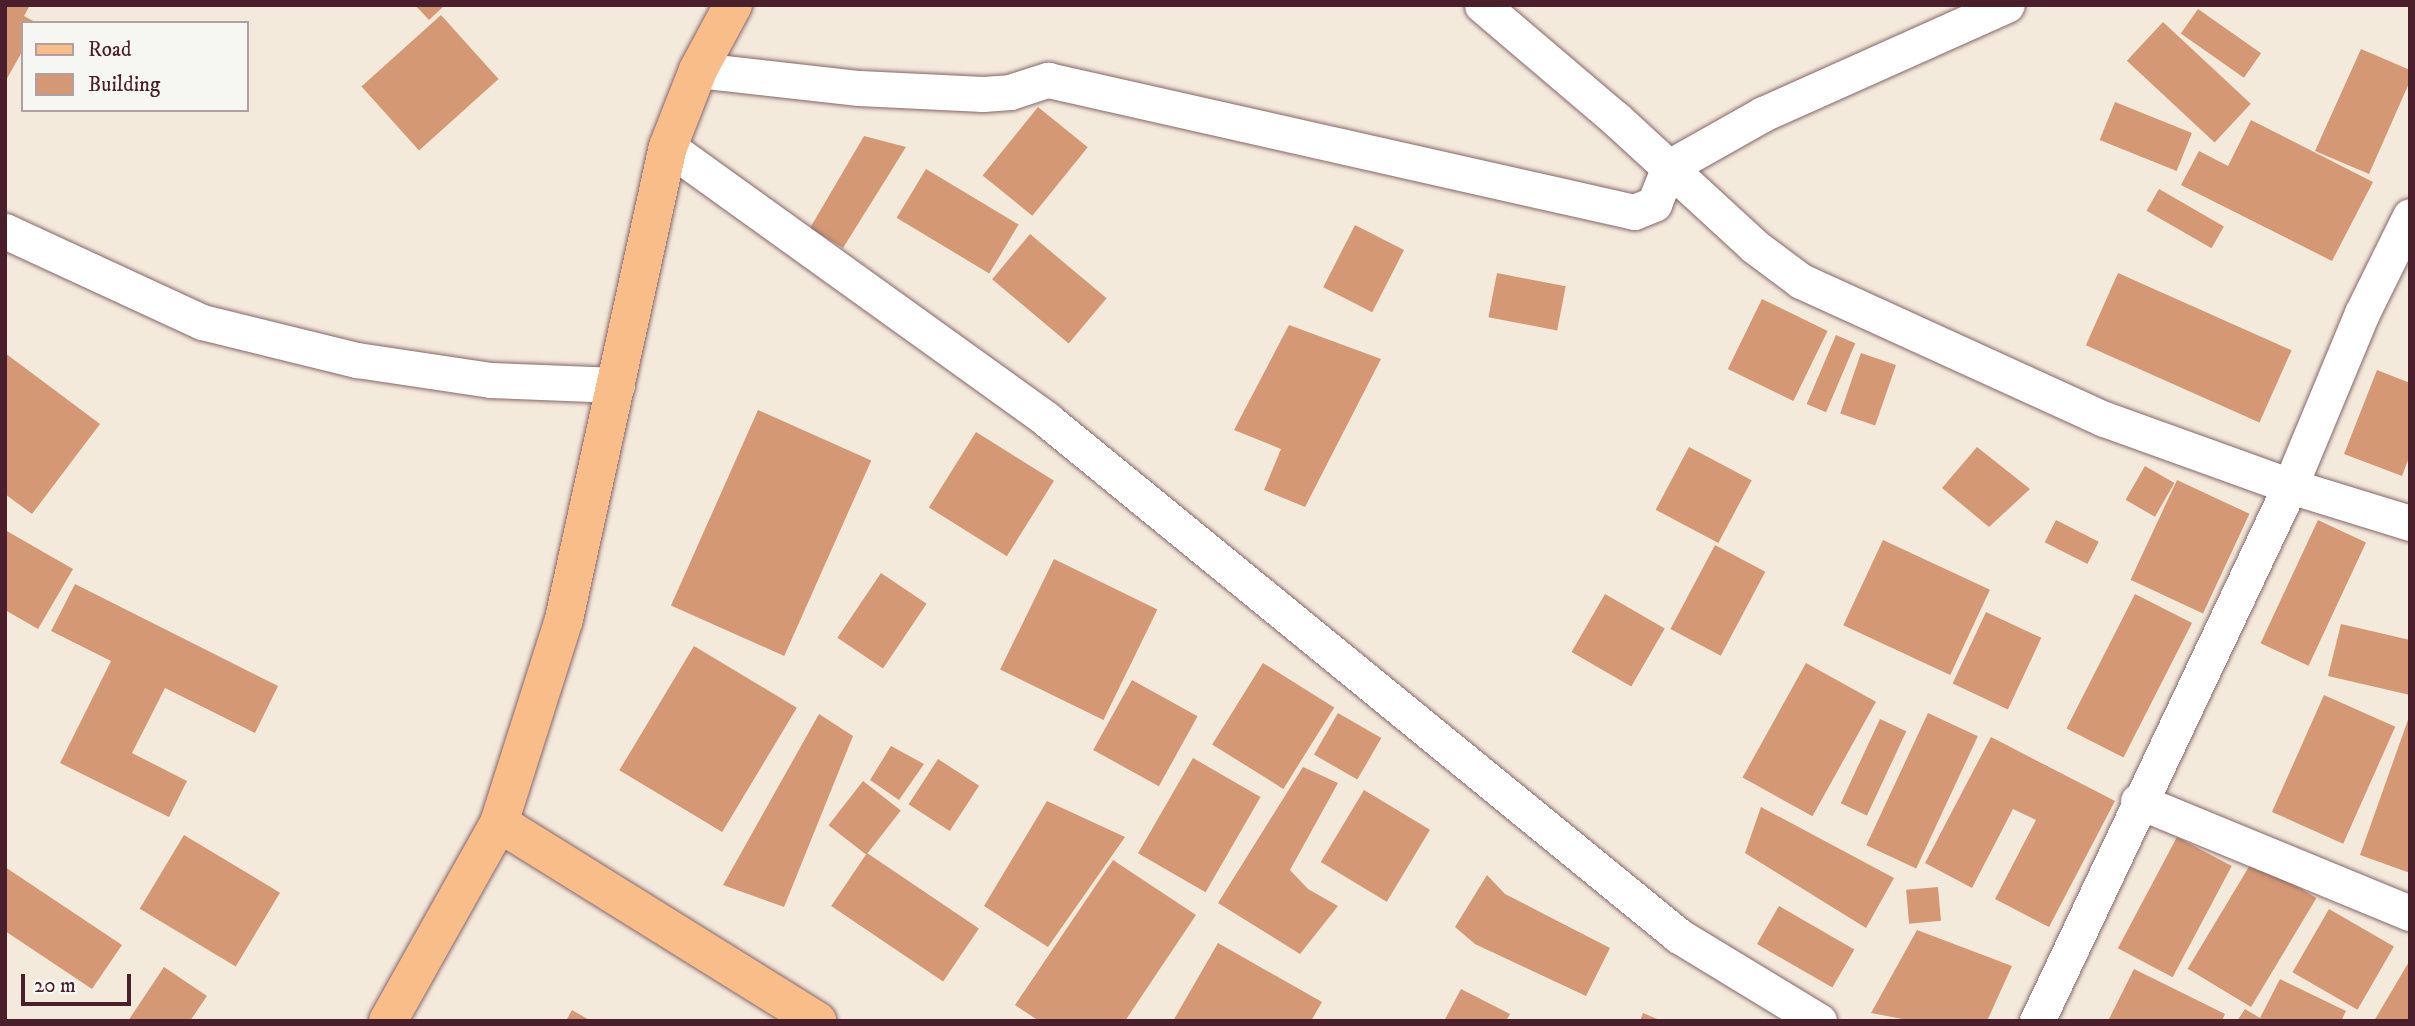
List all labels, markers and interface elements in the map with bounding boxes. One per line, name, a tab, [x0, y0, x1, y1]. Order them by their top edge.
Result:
legend	[21, 21, 248, 112]
text: Road	[88, 37, 132, 63]
text: Building	[88, 72, 160, 98]
scale bar	[24, 960, 135, 1004]
text: 20 m	[34, 973, 76, 999]

